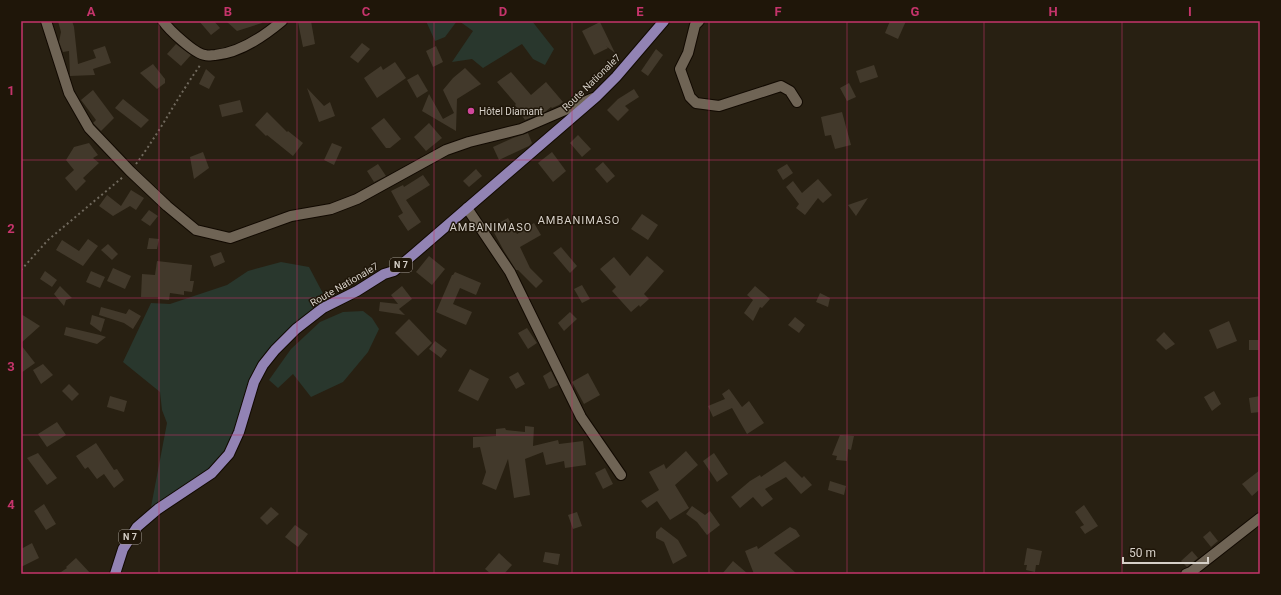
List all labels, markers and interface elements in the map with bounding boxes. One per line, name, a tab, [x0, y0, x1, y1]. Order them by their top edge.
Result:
text: A	[87, 4, 96, 19]
text: B	[224, 4, 232, 19]
text: C	[362, 4, 371, 19]
text: D	[499, 4, 507, 19]
text: E	[636, 4, 644, 19]
text: F	[774, 4, 782, 19]
text: G	[911, 4, 920, 19]
text: H	[1048, 4, 1058, 19]
text: I	[1188, 4, 1192, 19]
street label: Route Nationale7	[560, 51, 623, 113]
text: 1	[7, 83, 15, 98]
marker: Hôtel Diamant	[466, 106, 476, 116]
place label: Hôtel Diamant	[479, 106, 543, 117]
district label: AMBANIMASO	[538, 214, 620, 227]
text: 2	[7, 221, 15, 236]
district label: AMBANIMASO	[450, 221, 532, 234]
road number: N 7	[390, 258, 412, 272]
street label: Route Nationale7	[308, 260, 381, 308]
text: 3	[7, 359, 15, 374]
text: 4	[7, 497, 15, 512]
road number: N 7	[119, 530, 141, 544]
scale bar	[1123, 539, 1208, 565]
text: 50 m	[1129, 546, 1156, 560]

